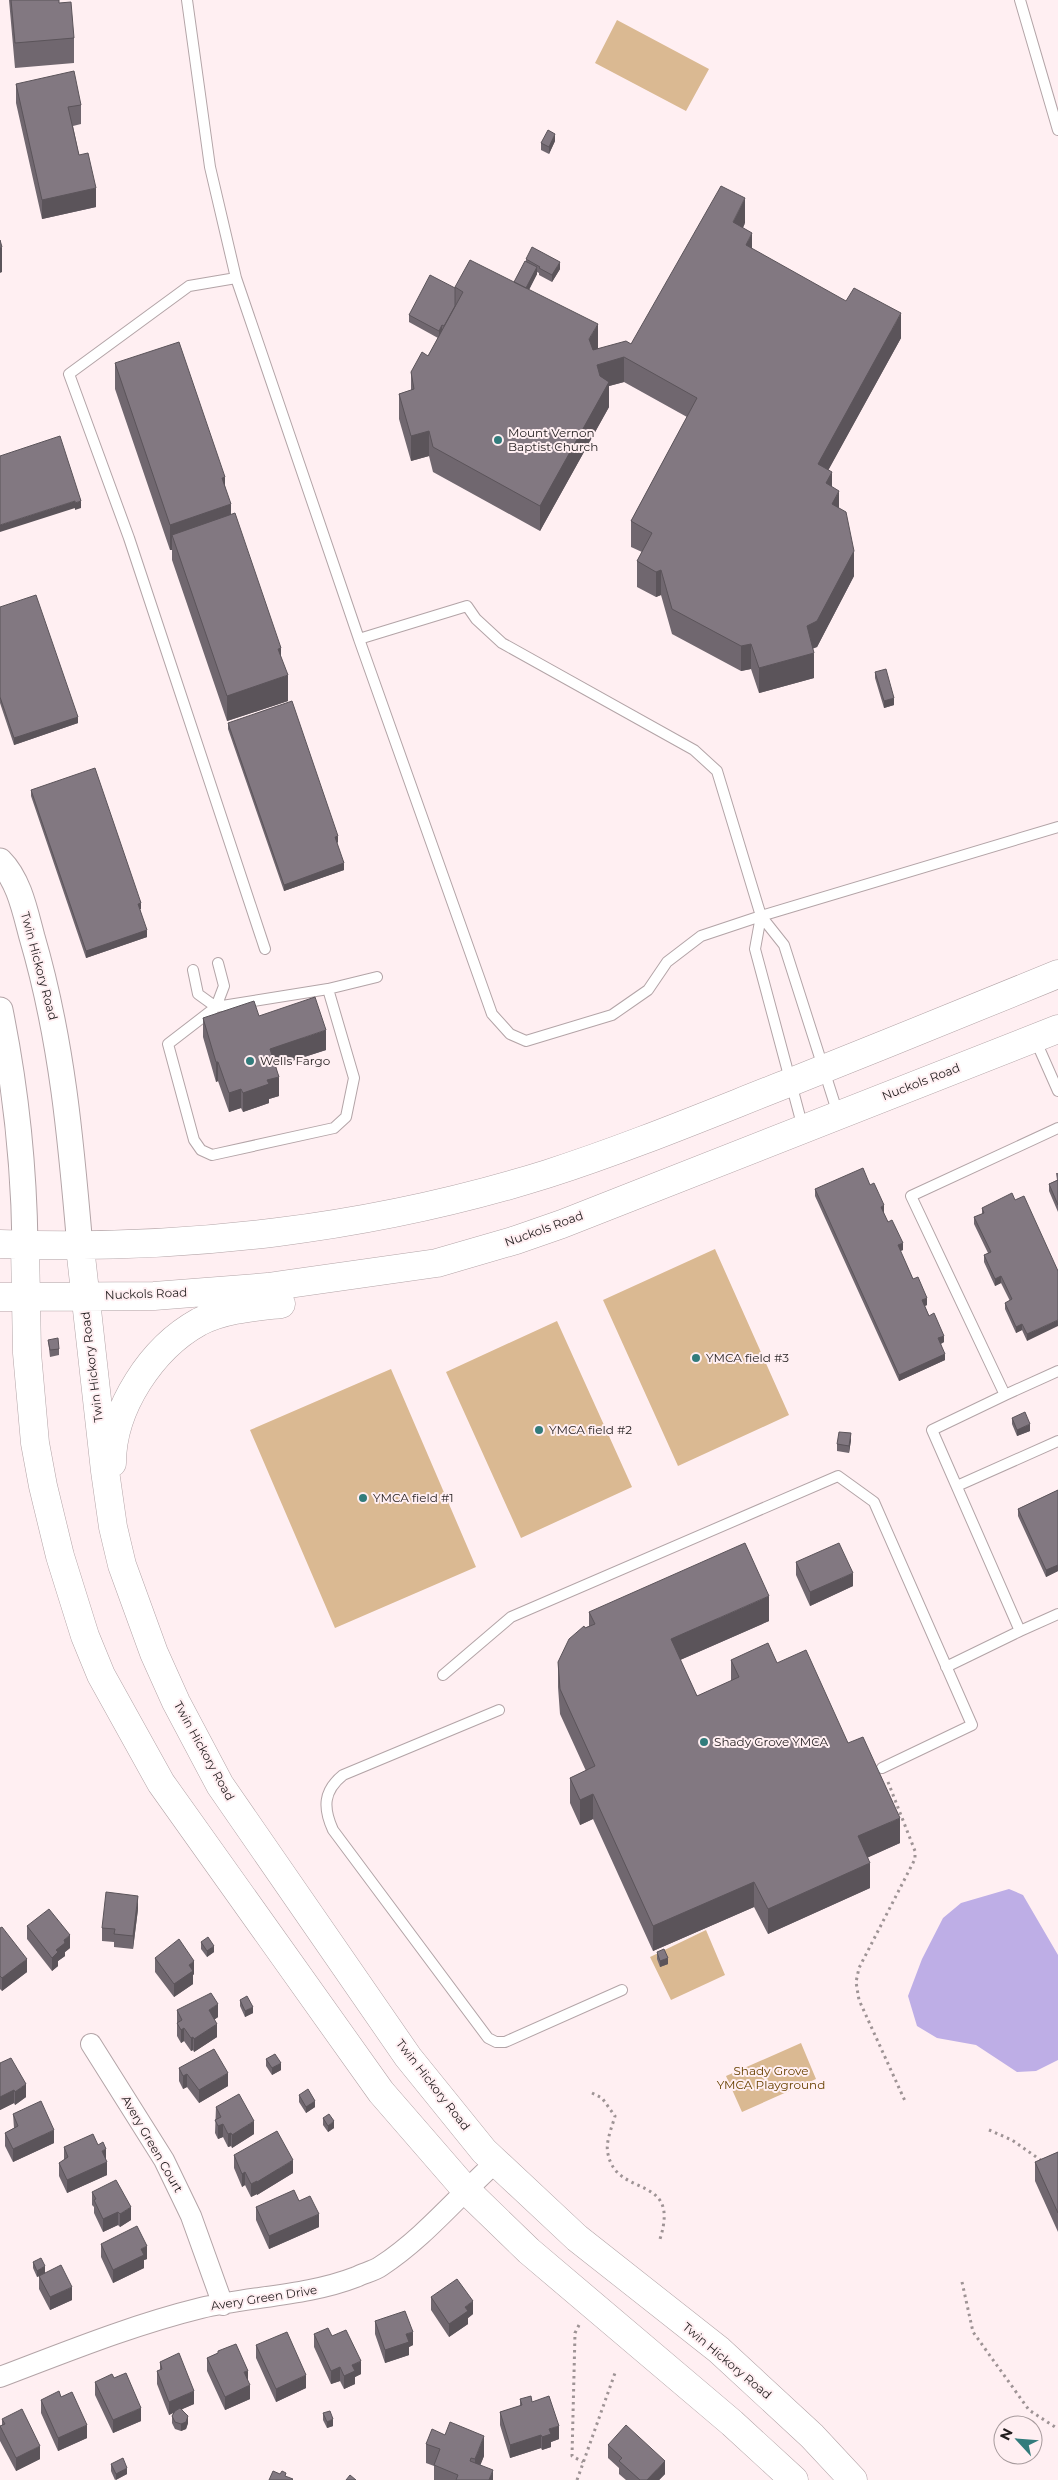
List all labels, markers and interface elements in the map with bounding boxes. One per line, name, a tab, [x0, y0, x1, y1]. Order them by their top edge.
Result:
place label: Mount Vernon Baptist Church	[508, 425, 598, 454]
marker: Mount Vernon Baptist Church	[492, 434, 504, 446]
street label: Twin Hickory Road	[18, 910, 61, 1022]
place label: Wells Fargo	[260, 1053, 330, 1068]
marker: Wells Fargo	[244, 1055, 256, 1067]
street label: Nuckols Road	[880, 1060, 962, 1103]
street label: Nuckols Road	[502, 1207, 585, 1250]
street label: Nuckols Road	[104, 1285, 187, 1302]
street label: Twin Hickory Road	[77, 1311, 106, 1423]
place label: YMCA field #3	[706, 1350, 789, 1365]
marker: YMCA field #3	[690, 1352, 702, 1364]
place label: YMCA field #2	[549, 1422, 632, 1437]
marker: YMCA field #2	[533, 1424, 545, 1436]
place label: YMCA field #1	[373, 1490, 454, 1505]
marker: YMCA field #1	[357, 1492, 369, 1504]
street label: Twin Hickory Road	[171, 1698, 238, 1803]
place label: Shady Grove YMCA	[714, 1734, 828, 1749]
marker: Shady Grove YMCA	[698, 1736, 710, 1748]
street label: Twin Hickory Road	[393, 2036, 474, 2133]
park label: Shady Grove YMCA Playground	[717, 2063, 825, 2092]
street label: Avery Green Court	[119, 2093, 186, 2195]
street label: Avery Green Drive	[210, 2282, 318, 2313]
street label: Twin Hickory Road	[680, 2319, 775, 2402]
north arrow	[993, 2415, 1043, 2465]
text: N	[996, 2425, 1017, 2443]

